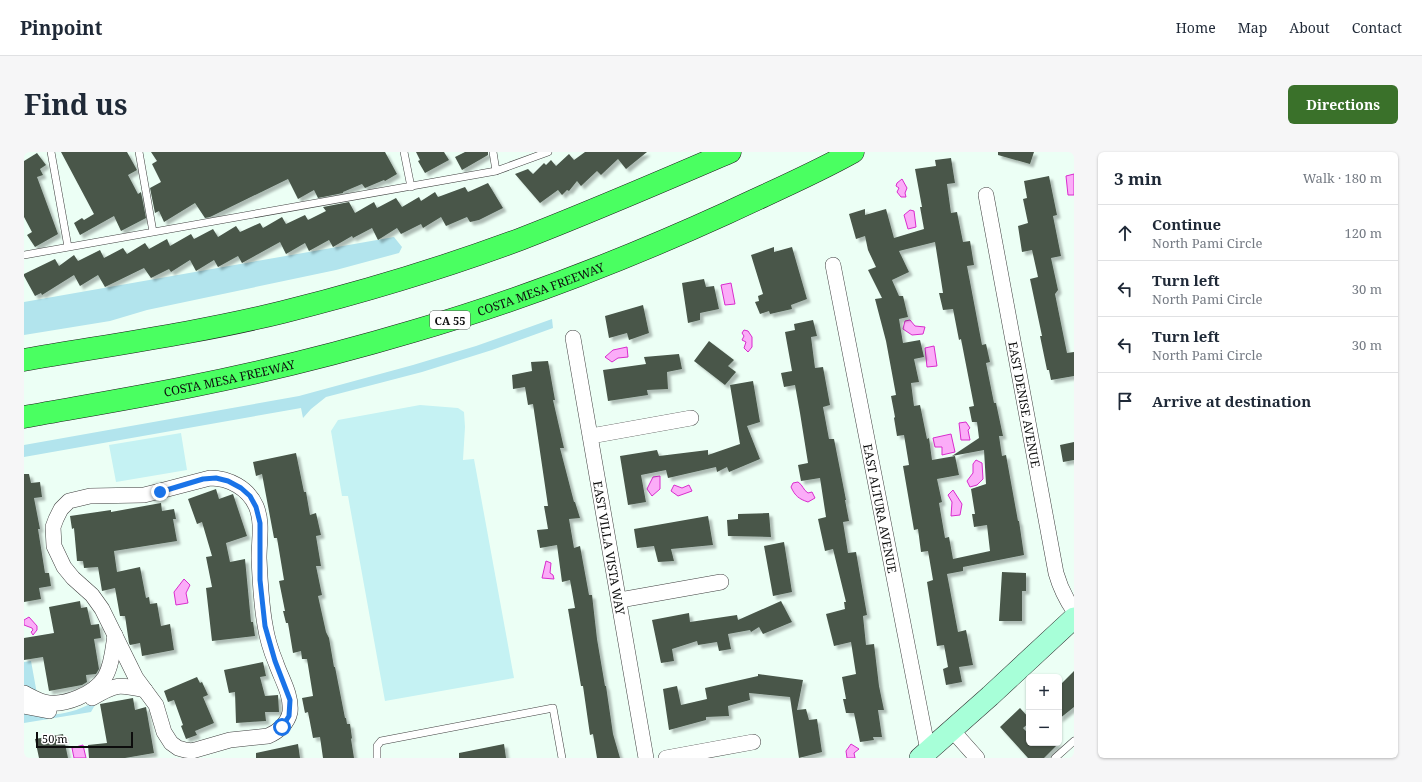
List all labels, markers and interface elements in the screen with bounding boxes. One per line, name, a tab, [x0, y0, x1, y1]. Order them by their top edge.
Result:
text: Pinpoint	[20, 15, 102, 41]
text: Home	[1176, 18, 1216, 37]
text: Map	[1238, 18, 1267, 37]
text: About	[1289, 18, 1330, 37]
text: Contact	[1352, 18, 1402, 37]
text: Find us	[24, 85, 128, 123]
button: Directions	[1288, 85, 1398, 124]
text: 3 min	[1114, 167, 1162, 190]
text: Walk · 180 m	[1303, 169, 1382, 187]
text: Continue	[1152, 214, 1221, 234]
icon: ahead	[1114, 222, 1136, 244]
text: 120 m	[1345, 224, 1382, 242]
text: North Pami Circle	[1152, 234, 1262, 252]
street label: COSTA MESA FREEWAY	[475, 258, 607, 319]
text: Turn left	[1152, 270, 1220, 290]
icon: left	[1114, 278, 1136, 300]
text: 30 m	[1352, 280, 1382, 298]
text: North Pami Circle	[1152, 290, 1262, 308]
road number: CA 55	[430, 311, 470, 329]
text: Turn left	[1152, 326, 1220, 346]
icon: left	[1114, 334, 1136, 356]
text: 30 m	[1352, 336, 1382, 354]
street label: EAST DENISE AVENUE	[1005, 340, 1045, 469]
text: North Pami Circle	[1152, 346, 1262, 364]
street label: COSTA MESA FREEWAY	[162, 355, 297, 400]
icon: arrive	[1114, 390, 1136, 412]
text: Arrive at destination	[1152, 391, 1311, 411]
street label: EAST ALTURA AVENUE	[860, 442, 902, 575]
street label: EAST VILLA VISTA WAY	[589, 480, 630, 617]
route end	[151, 483, 169, 501]
map controls	[1026, 674, 1062, 746]
button: +	[1026, 674, 1062, 710]
button: −	[1026, 710, 1062, 746]
route start	[273, 718, 291, 736]
scale bar	[36, 730, 133, 749]
text: 50 m	[42, 731, 68, 746]

